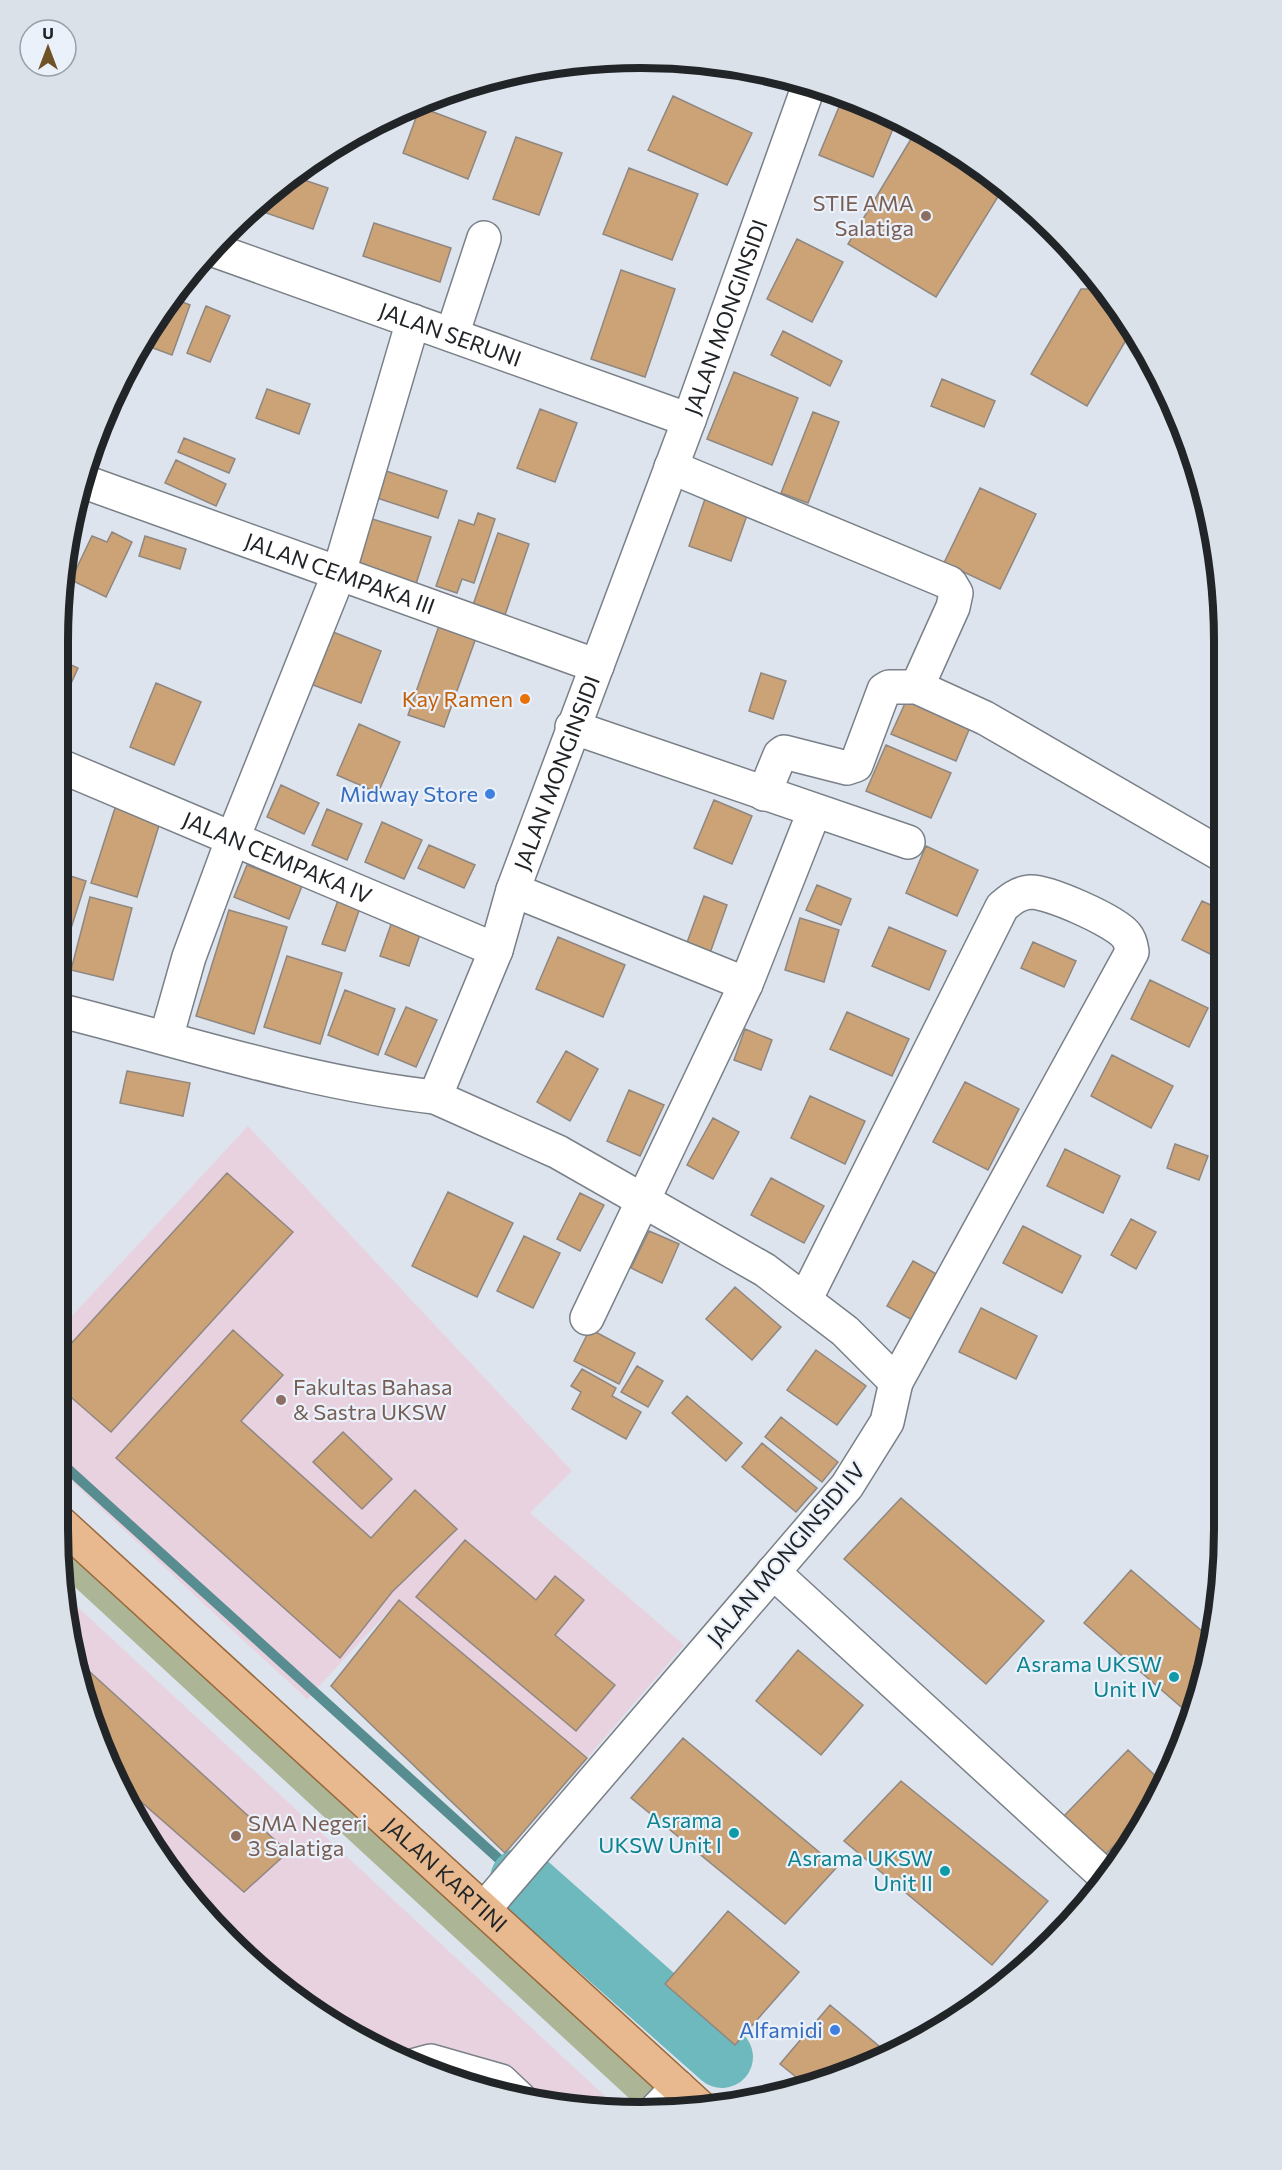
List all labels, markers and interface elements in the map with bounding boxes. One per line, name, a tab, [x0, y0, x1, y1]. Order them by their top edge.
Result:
north arrow	[18, 18, 78, 78]
text: U	[42, 23, 54, 42]
place label: STIE AMA Salatiga	[812, 189, 914, 241]
marker: STIE AMA Salatiga	[919, 209, 933, 223]
street label: JALAN MONGINSIDI	[678, 216, 773, 418]
street label: JALAN SERUNI	[375, 296, 525, 372]
street label: JALAN CEMPAKA III	[241, 527, 439, 620]
street label: JALAN MONGINSIDI	[508, 672, 605, 874]
place label: Kay Ramen	[402, 685, 513, 712]
marker: Kay Ramen	[518, 692, 532, 706]
place label: Midway Store	[340, 780, 478, 807]
marker: Midway Store	[483, 787, 497, 801]
street label: JALAN CEMPAKA IV	[179, 805, 376, 909]
place label: Fakultas Bahasa & Sastra UKSW	[293, 1373, 453, 1425]
marker: Fakultas Bahasa & Sastra UKSW	[274, 1393, 288, 1407]
street label: JALAN MONGINSIDI IV	[701, 1456, 870, 1651]
place label: Asrama UKSW Unit IV	[1016, 1650, 1162, 1702]
marker: Asrama UKSW Unit IV	[1167, 1670, 1181, 1684]
place label: Asrama UKSW Unit I	[598, 1806, 722, 1858]
place label: SMA Negeri 3 Salatiga	[248, 1809, 367, 1861]
street label: JALAN KARTINI	[379, 1811, 513, 1937]
marker: Asrama UKSW Unit I	[727, 1826, 741, 1840]
marker: SMA Negeri 3 Salatiga	[229, 1829, 243, 1843]
place label: Asrama UKSW Unit II	[787, 1844, 933, 1896]
marker: Asrama UKSW Unit II	[938, 1864, 952, 1878]
place label: Alfamidi	[739, 2016, 823, 2043]
marker: Alfamidi	[828, 2023, 842, 2037]

